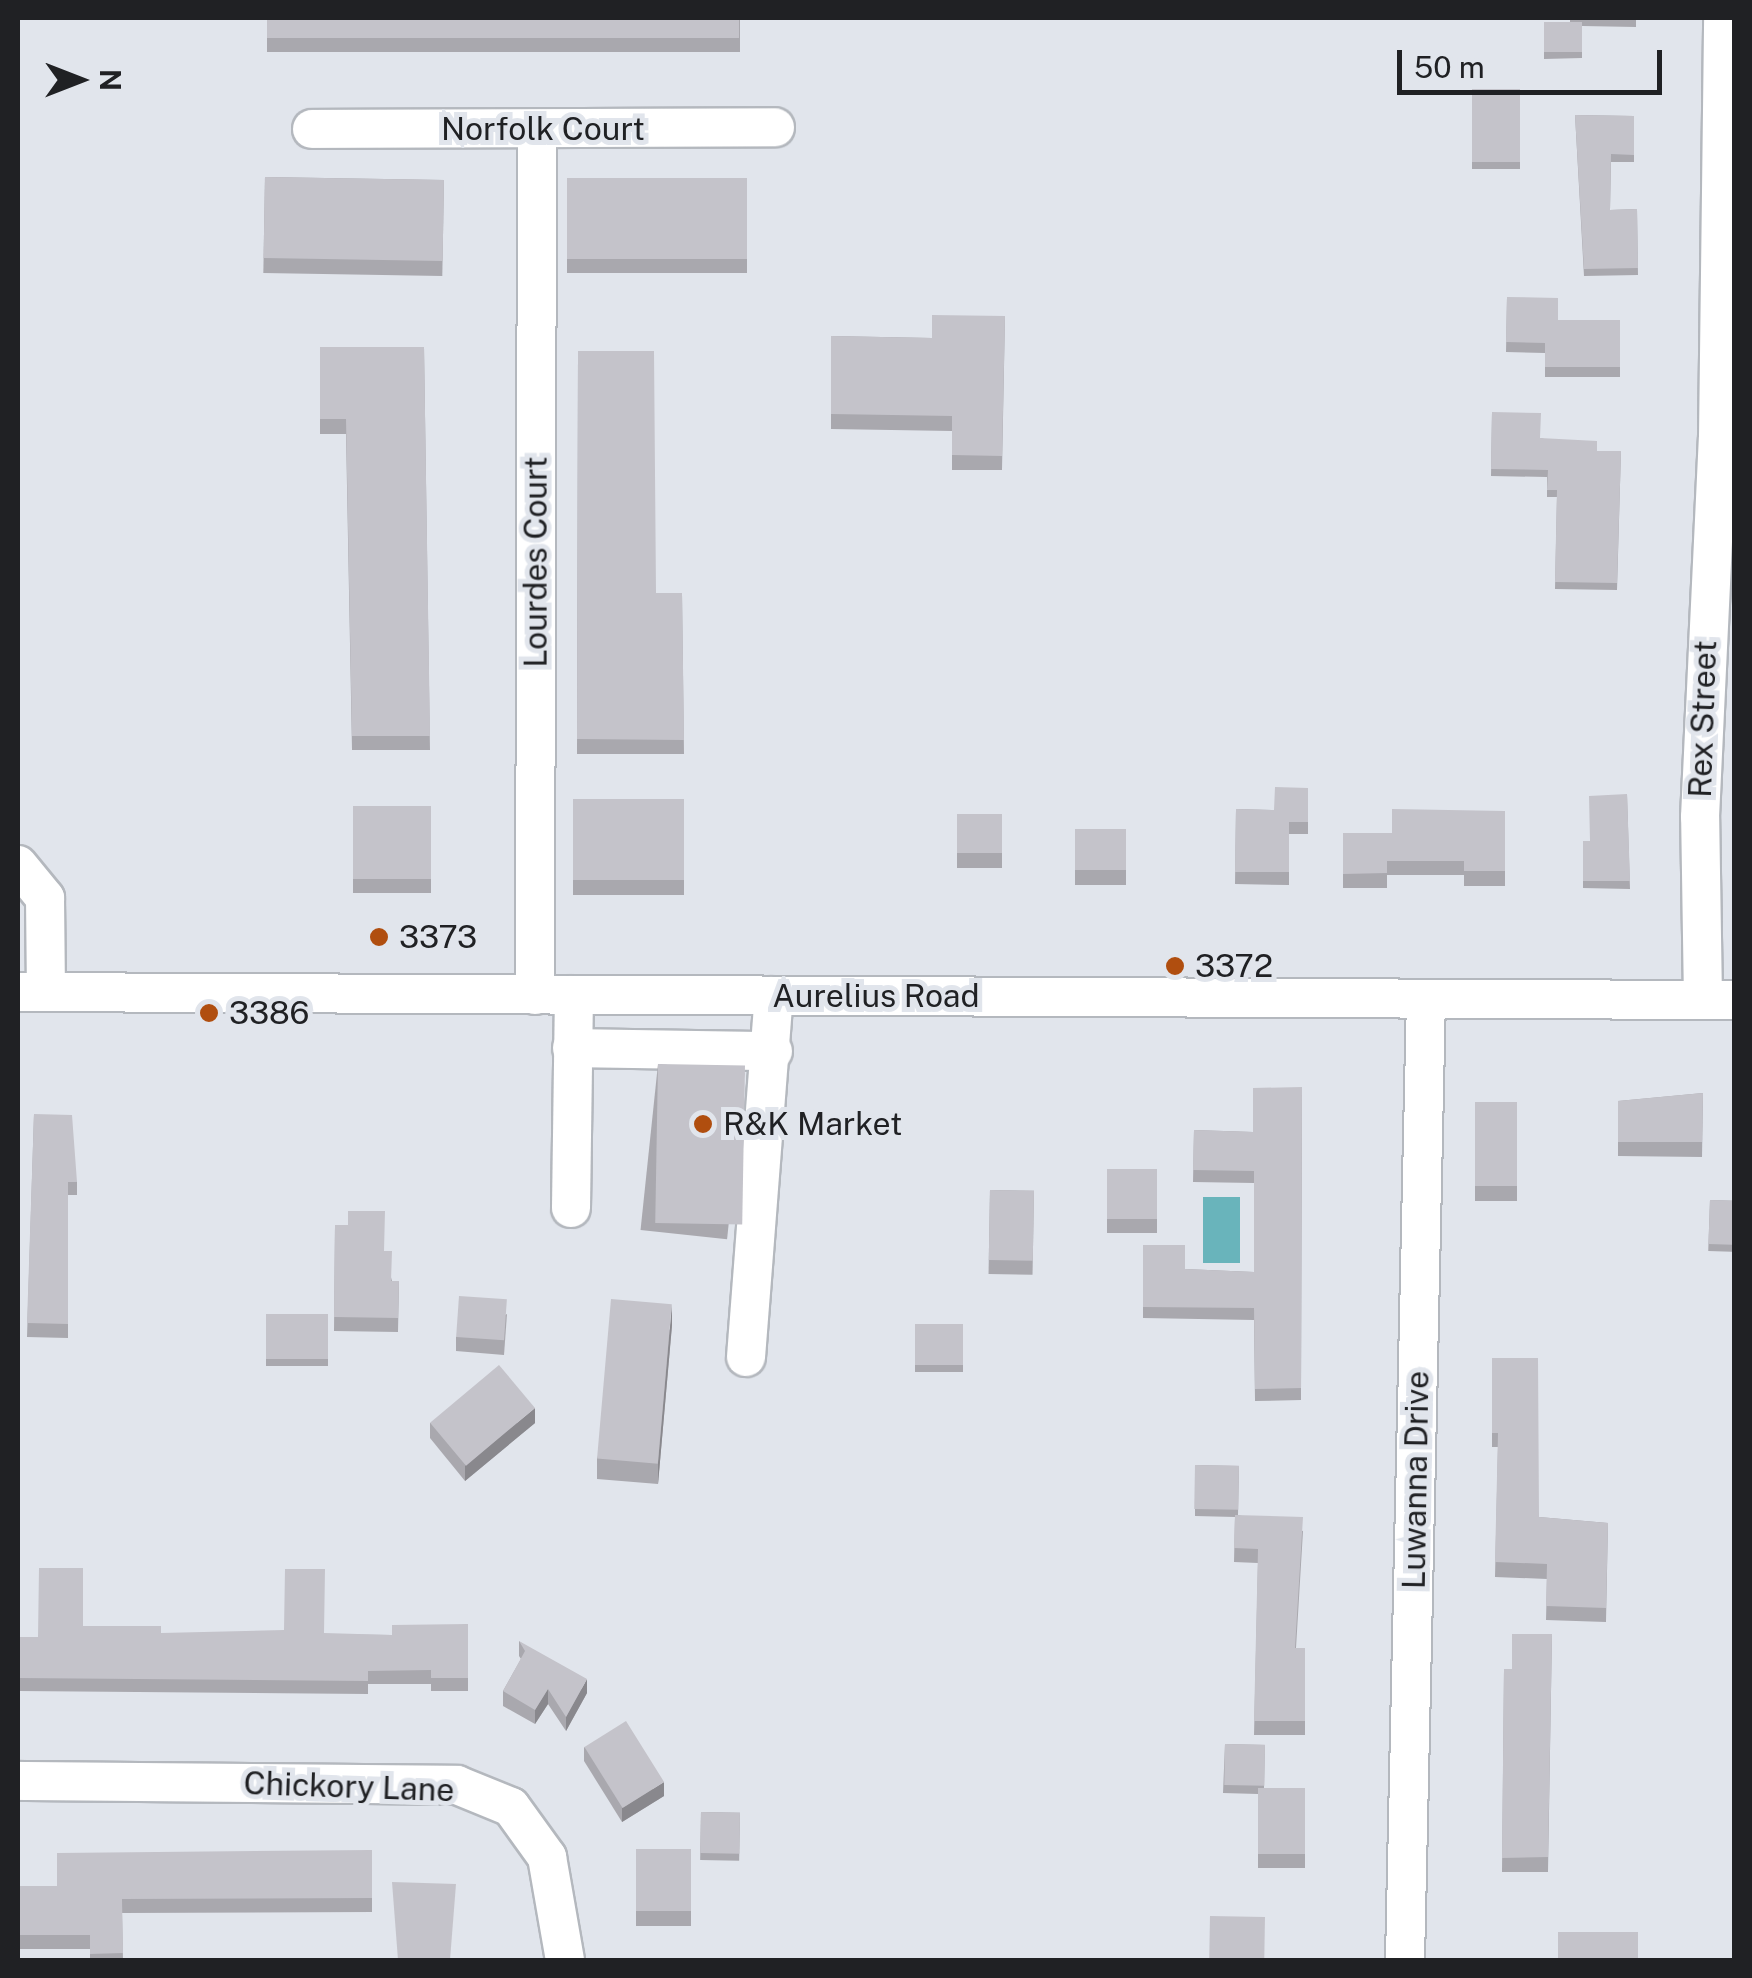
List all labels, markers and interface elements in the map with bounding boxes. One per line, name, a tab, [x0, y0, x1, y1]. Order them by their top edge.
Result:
north arrow	[30, 30, 130, 130]
scale bar	[1402, 30, 1667, 92]
text: 50 m	[1414, 49, 1485, 85]
text: N	[94, 69, 127, 91]
street label: Norfolk Court	[441, 110, 645, 148]
street label: Lourdes Court	[517, 456, 555, 668]
street label: Rex Street	[1681, 640, 1725, 798]
place label: 3373	[399, 918, 477, 956]
marker: 3373	[368, 926, 390, 948]
place label: 3372	[1195, 947, 1273, 985]
marker: 3372	[1164, 955, 1186, 977]
street label: Aurelius Road	[772, 977, 980, 1015]
place label: 3386	[229, 994, 309, 1032]
marker: 3386	[198, 1002, 220, 1024]
place label: R&K Market	[723, 1105, 902, 1143]
marker: R&K Market	[692, 1113, 714, 1135]
street label: Luwanna Drive	[1395, 1371, 1437, 1589]
street label: Chickory Lane	[243, 1764, 455, 1810]

